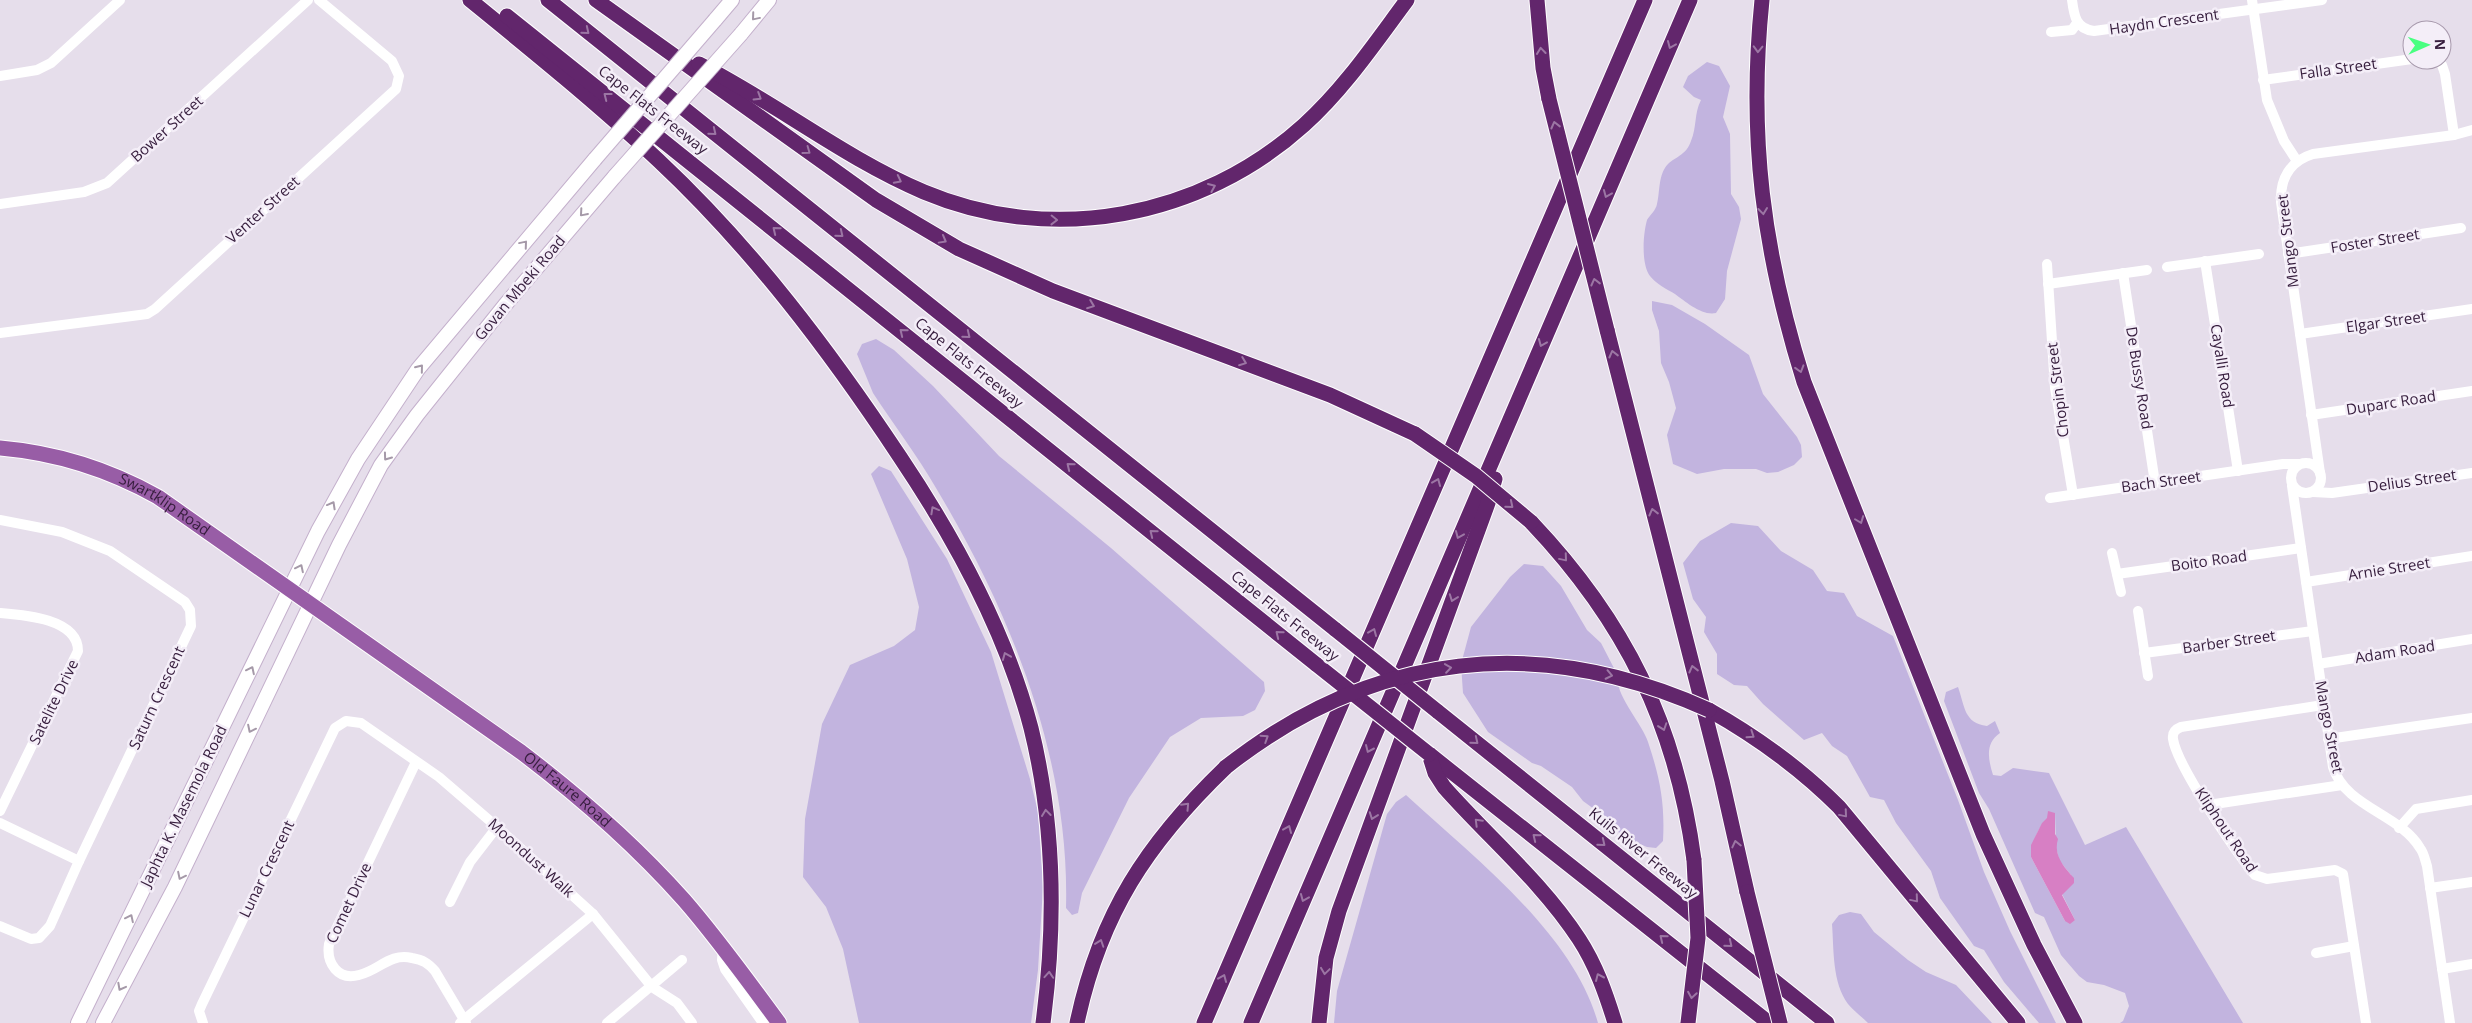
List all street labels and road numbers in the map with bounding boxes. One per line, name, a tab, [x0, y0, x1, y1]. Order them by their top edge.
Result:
street label: Haydn Crescent	[2108, 3, 2220, 39]
street label: Falla Street	[2298, 53, 2378, 83]
street label: Cape Flats Freeway	[595, 60, 713, 159]
street label: Bower Street	[126, 90, 207, 166]
street label: Venter Street	[221, 171, 303, 248]
street label: Mango Street	[2271, 193, 2303, 289]
street label: Foster Street	[2329, 223, 2421, 257]
street label: Govan Mbeki Road	[469, 231, 569, 344]
street label: Elgar Street	[2345, 306, 2427, 337]
street label: Cape Flats Freeway	[911, 312, 1028, 412]
street label: Cayalli Road	[2206, 322, 2239, 409]
street label: De Bussy Road	[2122, 325, 2158, 431]
street label: Chopin Street	[2041, 341, 2073, 439]
street label: Duparc Road	[2345, 385, 2437, 419]
street label: Delius Street	[2366, 464, 2457, 496]
street label: Bach Street	[2120, 466, 2202, 496]
street label: Swartklip Road	[116, 468, 215, 540]
street label: Boito Road	[2170, 545, 2248, 575]
street label: Arnie Street	[2346, 552, 2431, 584]
street label: Cape Flats Freeway	[1227, 565, 1344, 665]
street label: Barber Street	[2181, 625, 2277, 657]
street label: Adam Road	[2353, 635, 2436, 667]
street label: Saturn Crescent	[123, 643, 189, 752]
street label: Satelite Drive	[24, 656, 82, 747]
street label: Mango Street	[2311, 679, 2349, 775]
street label: Japhta K. Masemola Road	[134, 721, 231, 891]
street label: Old Faure Road	[520, 747, 616, 831]
street label: Kliphout Road	[2191, 783, 2263, 876]
street label: Kuils River Freeway	[1585, 802, 1702, 903]
street label: Moondust Walk	[484, 813, 579, 901]
street label: Lunar Crescent	[234, 817, 298, 921]
street label: Comet Drive	[321, 859, 375, 946]

